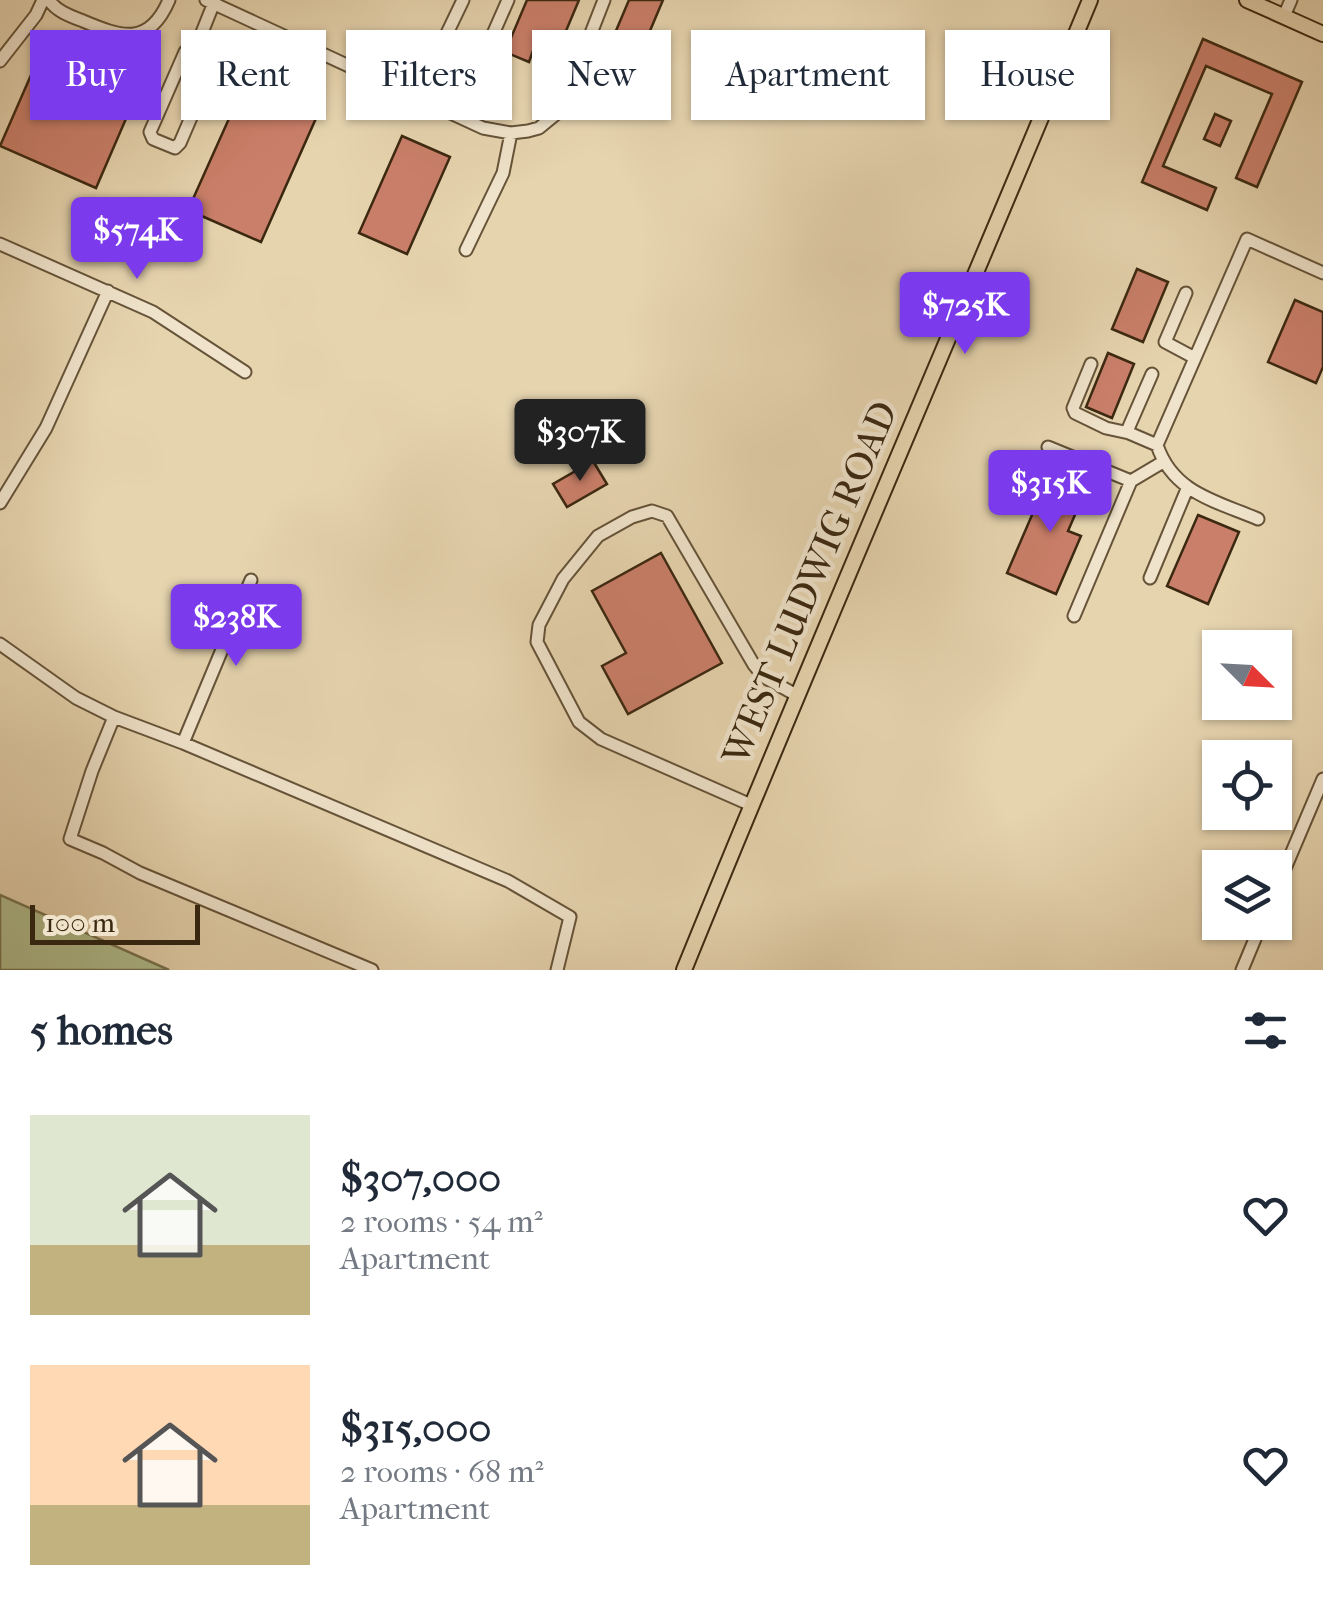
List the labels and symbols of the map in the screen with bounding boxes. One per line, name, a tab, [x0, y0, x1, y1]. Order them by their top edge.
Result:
pin: $574K	[67, 197, 207, 282]
pin: $725K	[895, 272, 1035, 357]
street label: WEST LUDWIG ROAD	[713, 395, 907, 772]
pin: $307K	[510, 399, 650, 484]
pin: $315K	[980, 450, 1120, 535]
pin: $238K	[166, 584, 306, 669]
north arrow	[1202, 630, 1292, 720]
scale bar	[30, 900, 200, 944]

